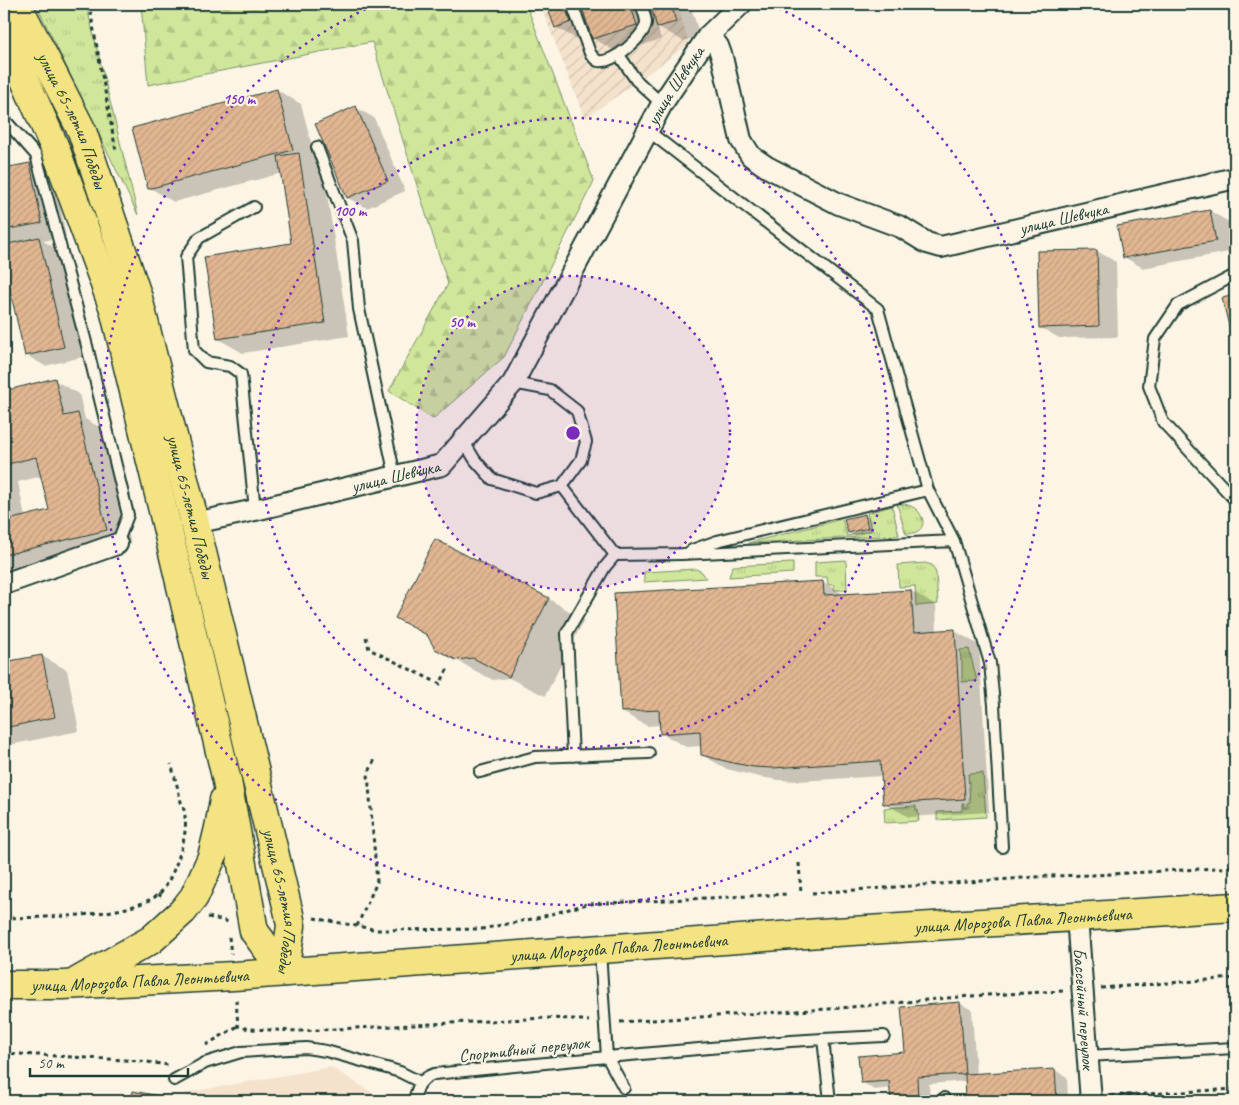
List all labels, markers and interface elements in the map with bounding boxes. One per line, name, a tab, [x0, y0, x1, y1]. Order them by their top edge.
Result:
street label: улица Шевчука	[641, 40, 710, 130]
street label: улица 65-летия Победы	[32, 47, 112, 193]
text: 150 m	[223, 90, 257, 109]
street label: улица Шевчука	[1016, 197, 1112, 239]
text: 100 m	[334, 202, 368, 221]
text: 50 m	[449, 313, 476, 332]
centre of rings	[564, 424, 582, 442]
street label: улица 65-летия Победы	[162, 432, 219, 582]
street label: улица Шевчука	[348, 455, 444, 498]
street label: улица 65-летия Победы	[258, 825, 302, 976]
street label: улица Морозова Павла Леонтьевича	[912, 902, 1134, 938]
street label: улица Морозова Павла Леонтьевича	[508, 929, 730, 967]
street label: Бассейный переулок	[1068, 947, 1100, 1073]
street label: улица Морозова Павла Леонтьевича	[30, 964, 251, 996]
street label: Спортивный переулок	[458, 1031, 593, 1067]
scale bar	[30, 1045, 188, 1077]
text: 50 m	[38, 1054, 65, 1073]

